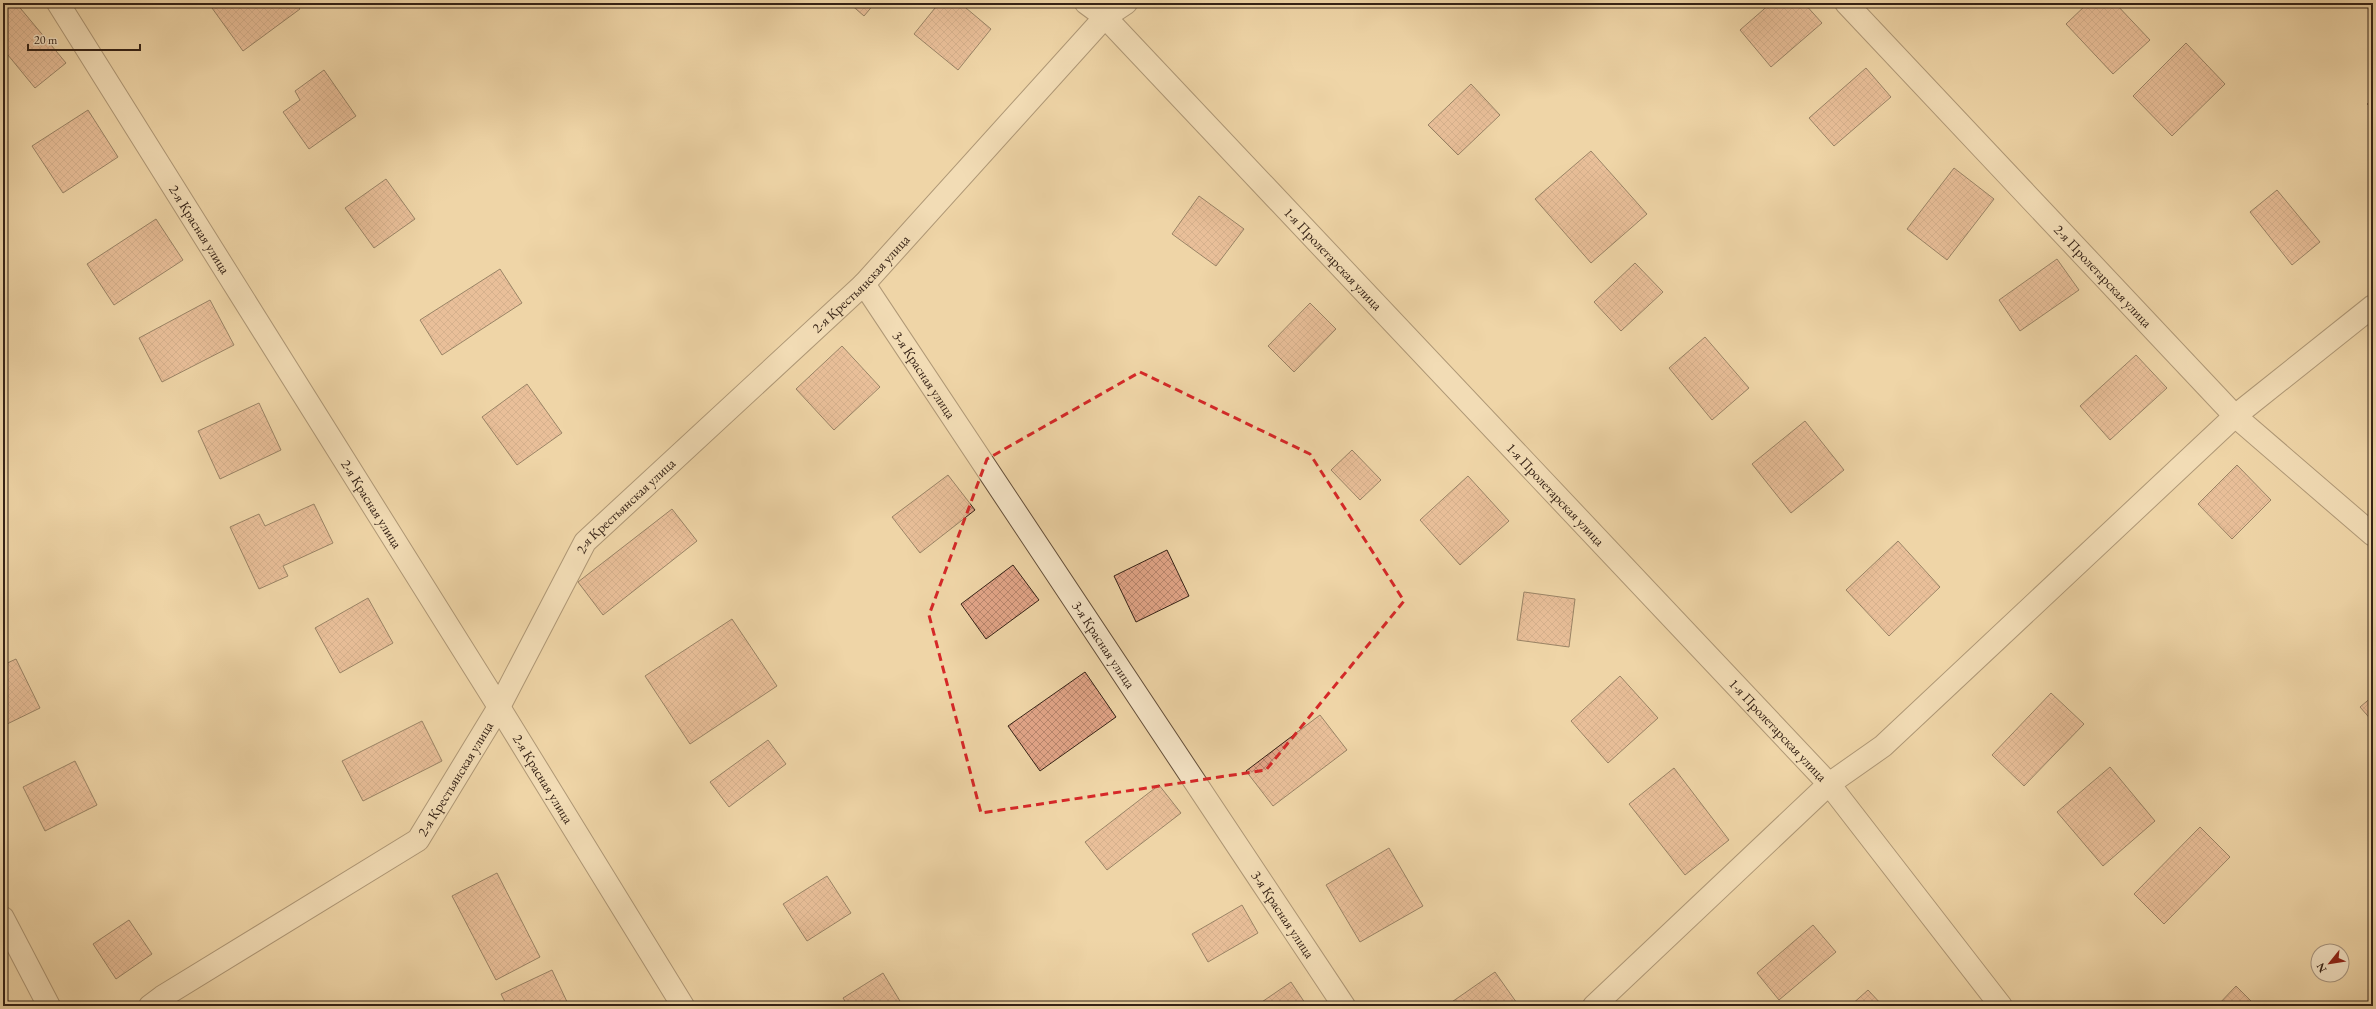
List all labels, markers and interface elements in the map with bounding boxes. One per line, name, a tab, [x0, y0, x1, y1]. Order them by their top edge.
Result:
scale bar	[28, 26, 140, 52]
text: 20 m	[34, 32, 58, 48]
street label: 2-я Красная улица	[165, 181, 235, 277]
street label: 1-я Пролетарская улица	[1280, 203, 1386, 314]
street label: 2-я Пролетарская улица	[2050, 221, 2156, 332]
street label: 2-я Крестьянская улица	[808, 230, 914, 337]
street label: 3-я Красная улица	[889, 327, 960, 422]
street label: 1-я Пролетарская улица	[1503, 439, 1609, 550]
street label: 2-я Крестьянская улица	[572, 454, 679, 557]
street label: 2-я Красная улица	[337, 456, 407, 552]
street label: 3-я Красная улица	[1068, 597, 1140, 692]
street label: 1-я Пролетарская улица	[1725, 675, 1831, 786]
street label: 2-я Крестьянская улица	[413, 718, 497, 840]
street label: 2-я Красная улица	[509, 731, 578, 827]
street label: 3-я Красная улица	[1247, 867, 1319, 962]
north arrow	[2310, 943, 2350, 983]
text: N	[2313, 961, 2330, 975]

